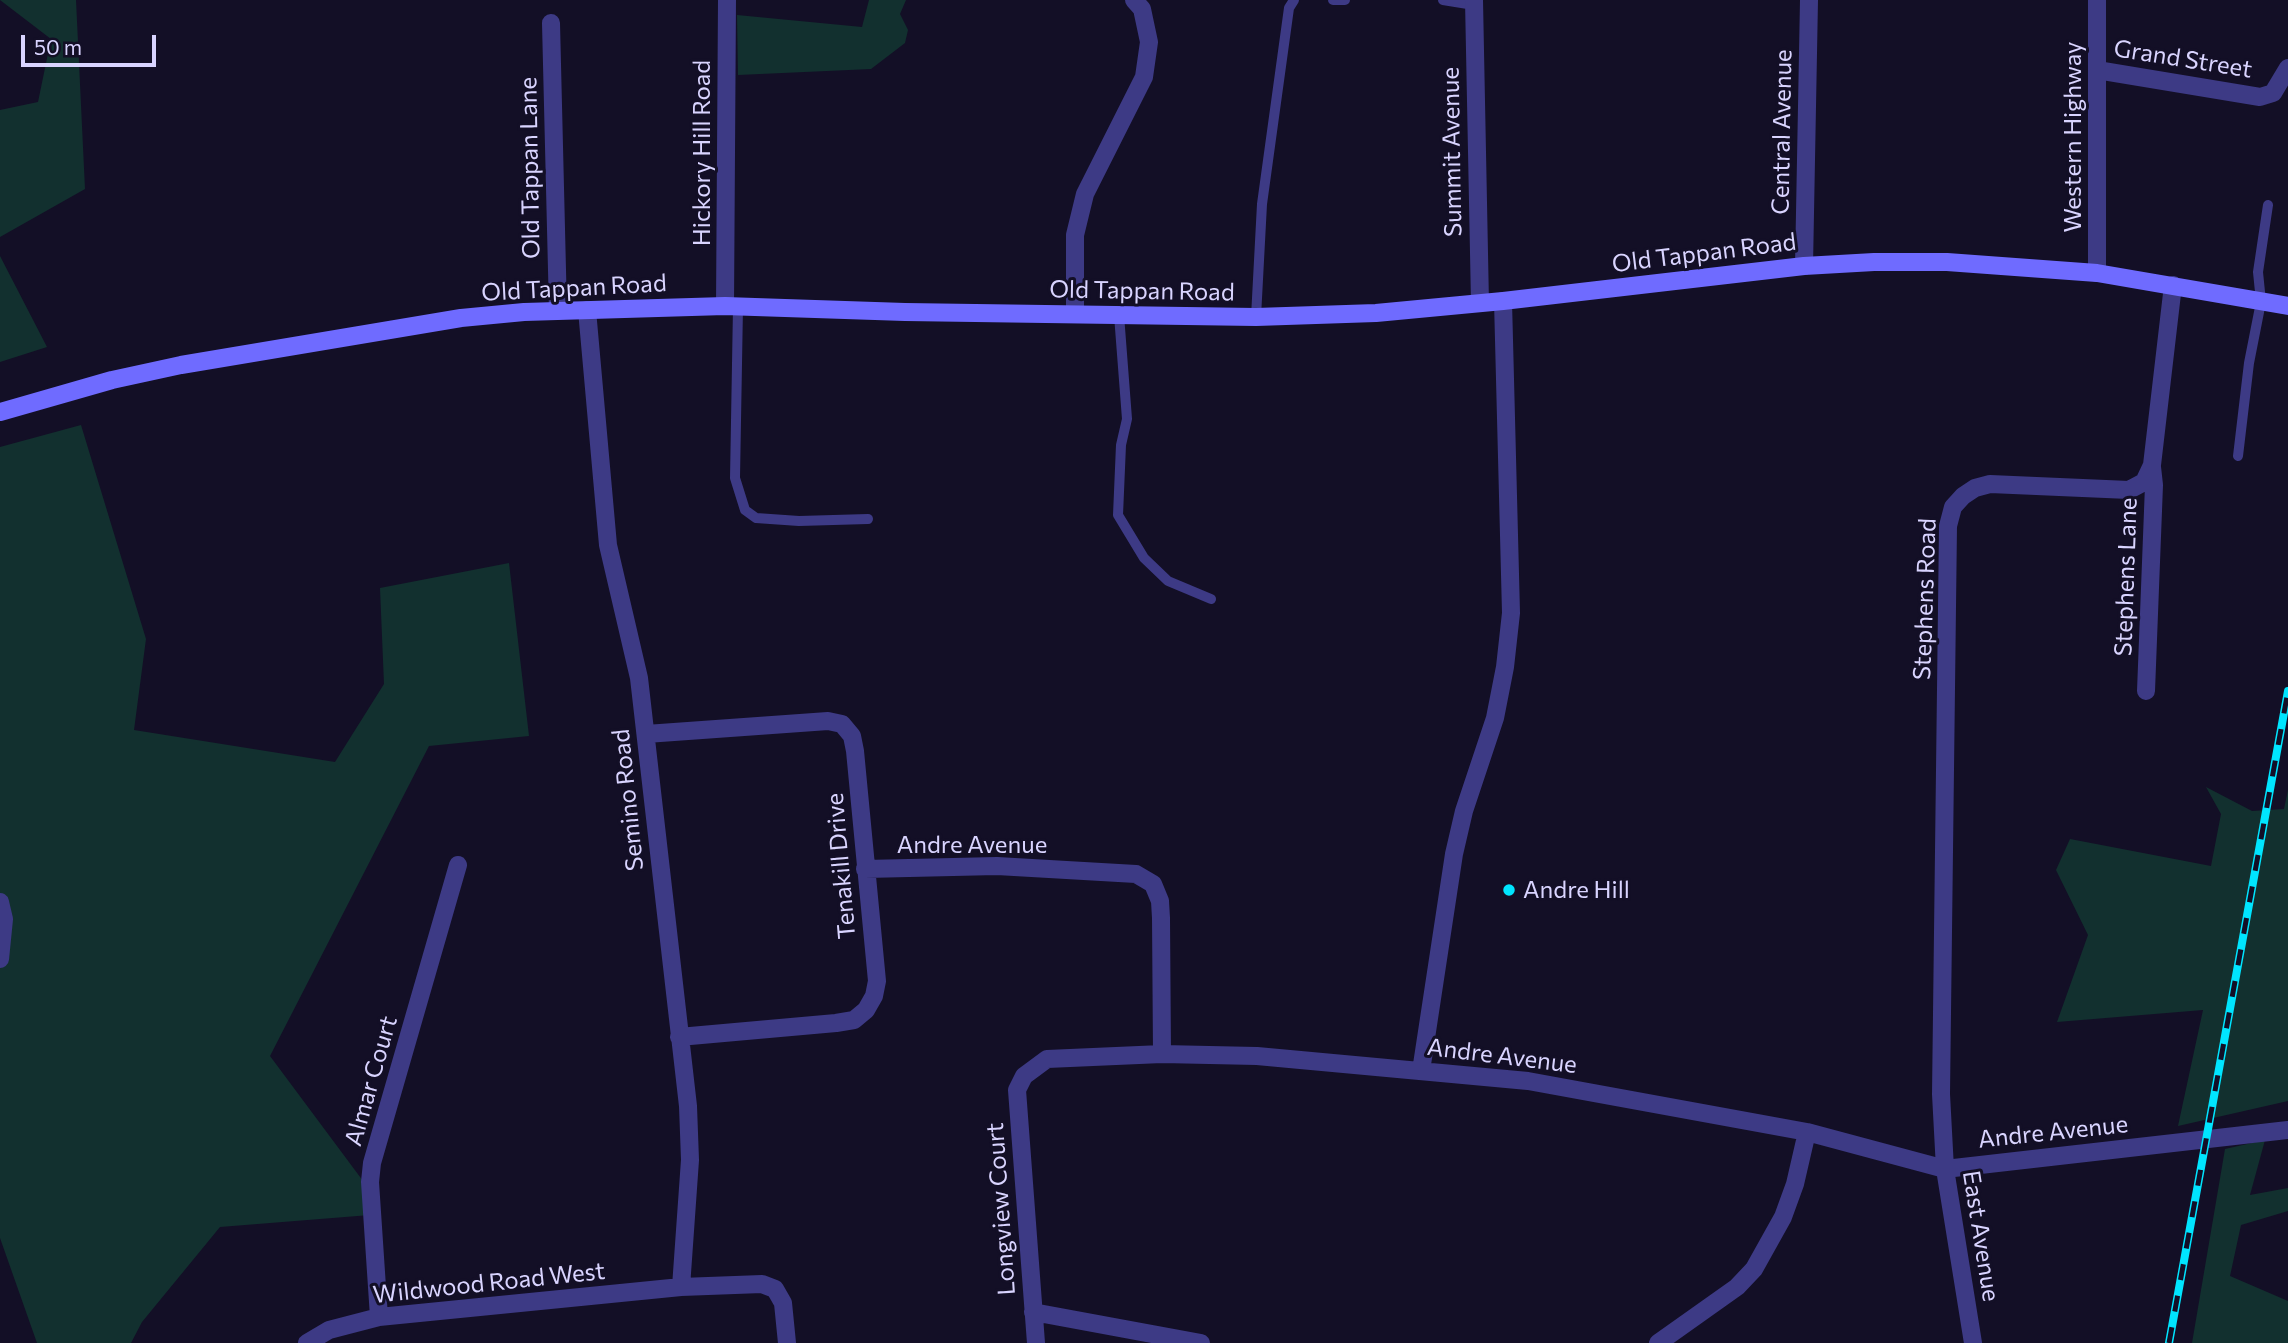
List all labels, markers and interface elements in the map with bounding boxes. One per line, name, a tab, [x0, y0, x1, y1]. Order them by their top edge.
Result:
scale bar	[24, 21, 159, 65]
text: 50 m	[34, 34, 82, 59]
street label: Grand Street	[2112, 34, 2254, 84]
street label: Western Highway	[2059, 42, 2087, 232]
street label: Central Avenue	[1766, 49, 1798, 215]
street label: Hickory Hill Road	[688, 60, 716, 246]
street label: Summit Avenue	[1436, 67, 1468, 237]
street label: Old Tappan Lane	[514, 77, 546, 259]
street label: Old Tappan Road	[1610, 227, 1798, 279]
street label: Old Tappan Road	[481, 269, 667, 307]
street label: Old Tappan Road	[1049, 275, 1235, 307]
street label: Stephens Lane	[2109, 497, 2143, 657]
street label: Stephens Road	[1908, 518, 1942, 680]
street label: Semino Road	[606, 728, 650, 872]
street label: Tenakill Drive	[820, 792, 862, 940]
street label: Andre Avenue	[897, 831, 1047, 859]
place label: Andre Hill	[1523, 876, 1630, 904]
marker: Andre Hill	[1501, 882, 1517, 898]
street label: Almar Court	[339, 1013, 403, 1149]
street label: Andre Avenue	[1426, 1033, 1578, 1079]
street label: Andre Avenue	[1977, 1110, 2129, 1154]
street label: Longview Court	[981, 1122, 1021, 1296]
street label: East Avenue	[1956, 1169, 2006, 1303]
street label: Wildwood Road West	[371, 1256, 607, 1310]

